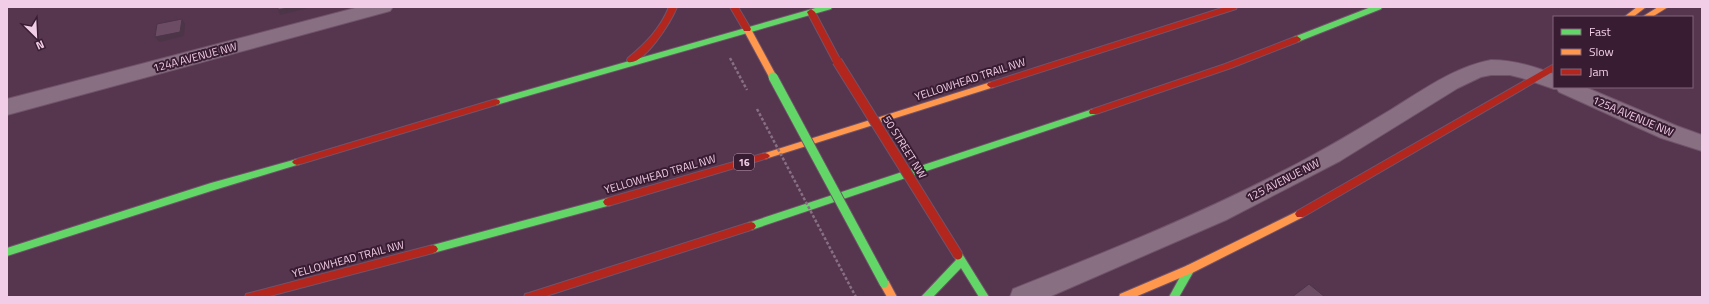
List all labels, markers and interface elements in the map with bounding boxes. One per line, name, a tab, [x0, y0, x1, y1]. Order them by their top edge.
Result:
north arrow	[16, 16, 56, 56]
legend	[1553, 16, 1693, 88]
text: Fast	[1589, 22, 1612, 41]
text: N	[33, 36, 47, 54]
street label: 124A AVENUE NW	[151, 38, 239, 76]
text: Slow	[1589, 42, 1614, 61]
street label: YELLOWHEAD TRAIL NW	[913, 53, 1028, 104]
text: Jam	[1589, 62, 1609, 81]
street label: 125A AVENUE NW	[1590, 92, 1676, 140]
street label: 50 STREET NW	[879, 113, 931, 181]
street label: YELLOWHEAD TRAIL NW	[602, 150, 718, 198]
road number: 16	[734, 154, 754, 170]
street label: 125 AVENUE NW	[1244, 155, 1322, 205]
street label: YELLOWHEAD TRAIL NW	[290, 236, 406, 282]

